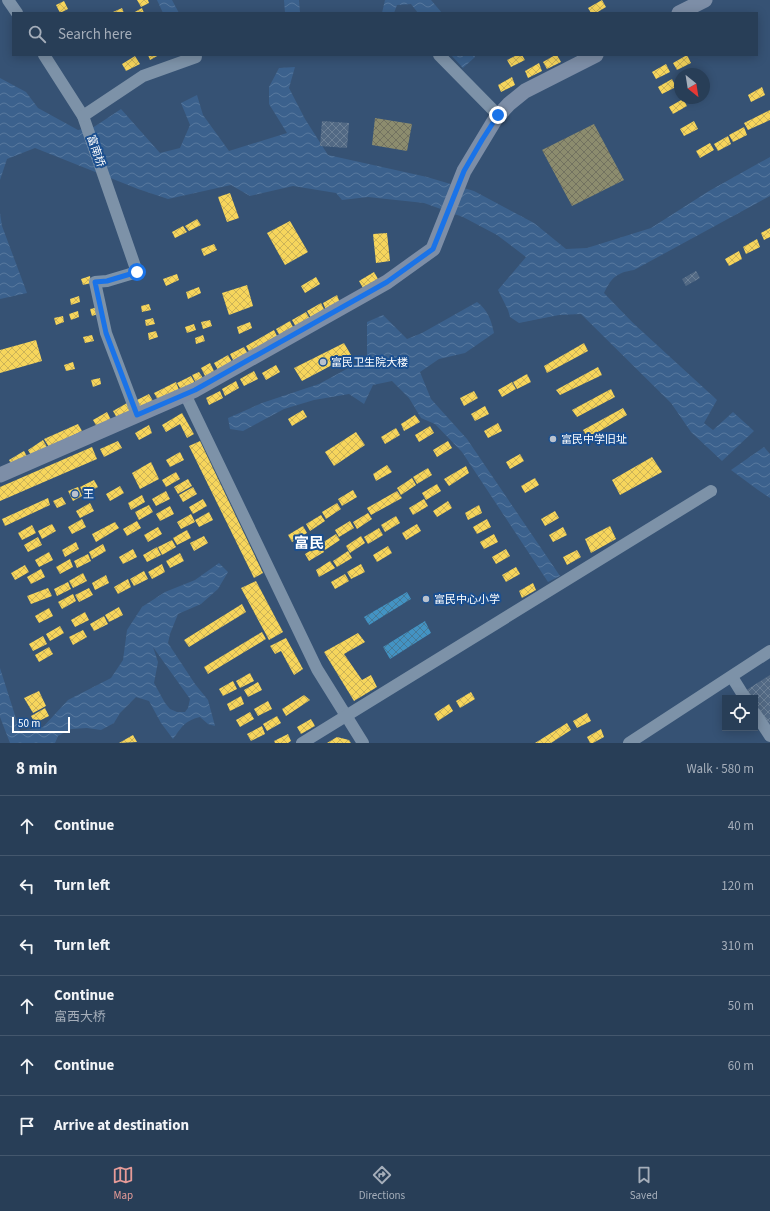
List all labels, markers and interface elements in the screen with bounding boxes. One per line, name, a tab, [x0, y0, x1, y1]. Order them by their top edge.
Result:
search box	[12, 12, 758, 56]
icon: search	[26, 23, 48, 45]
text: Search here	[58, 24, 132, 45]
north arrow	[674, 68, 710, 104]
route end	[489, 106, 507, 124]
street label: 富南桥	[84, 133, 108, 169]
route start	[128, 263, 146, 281]
place label: 富民卫生院大楼	[331, 355, 408, 370]
marker: 富民卫生院大楼	[318, 357, 328, 367]
place label: 富民中学旧址	[561, 432, 627, 447]
marker: 富民中学旧址	[548, 434, 558, 444]
place label: 王	[83, 487, 94, 502]
marker: 王	[70, 489, 80, 499]
district label: 富民	[294, 533, 324, 554]
place label: 富民中心小学	[434, 592, 500, 607]
marker: 富民中心小学	[421, 594, 431, 604]
map controls	[722, 695, 758, 731]
button: locate	[722, 695, 758, 731]
scale bar	[12, 715, 70, 734]
text: 50 m	[18, 716, 40, 731]
text: 8 min	[16, 757, 57, 781]
text: Walk · 580 m	[686, 760, 754, 778]
icon: ahead	[16, 815, 38, 837]
text: Continue	[54, 815, 114, 836]
text: 40 m	[728, 817, 754, 835]
icon: left	[16, 875, 38, 897]
text: Turn left	[54, 875, 110, 896]
text: 120 m	[721, 877, 754, 895]
icon: left	[16, 935, 38, 957]
text: Turn left	[54, 935, 110, 956]
text: 310 m	[721, 937, 754, 955]
text: Continue	[54, 985, 114, 1006]
icon: ahead	[16, 995, 38, 1017]
text: 50 m	[728, 997, 754, 1015]
text: 富西大桥	[54, 1008, 106, 1026]
icon: ahead	[16, 1055, 38, 1077]
text: Continue	[54, 1055, 114, 1076]
text: 60 m	[728, 1057, 754, 1075]
icon: arrive	[16, 1115, 38, 1137]
text: Arrive at destination	[54, 1115, 189, 1136]
tab: Map	[112, 1164, 134, 1203]
tab: Directions	[359, 1164, 405, 1203]
tab: Saved	[630, 1164, 658, 1203]

